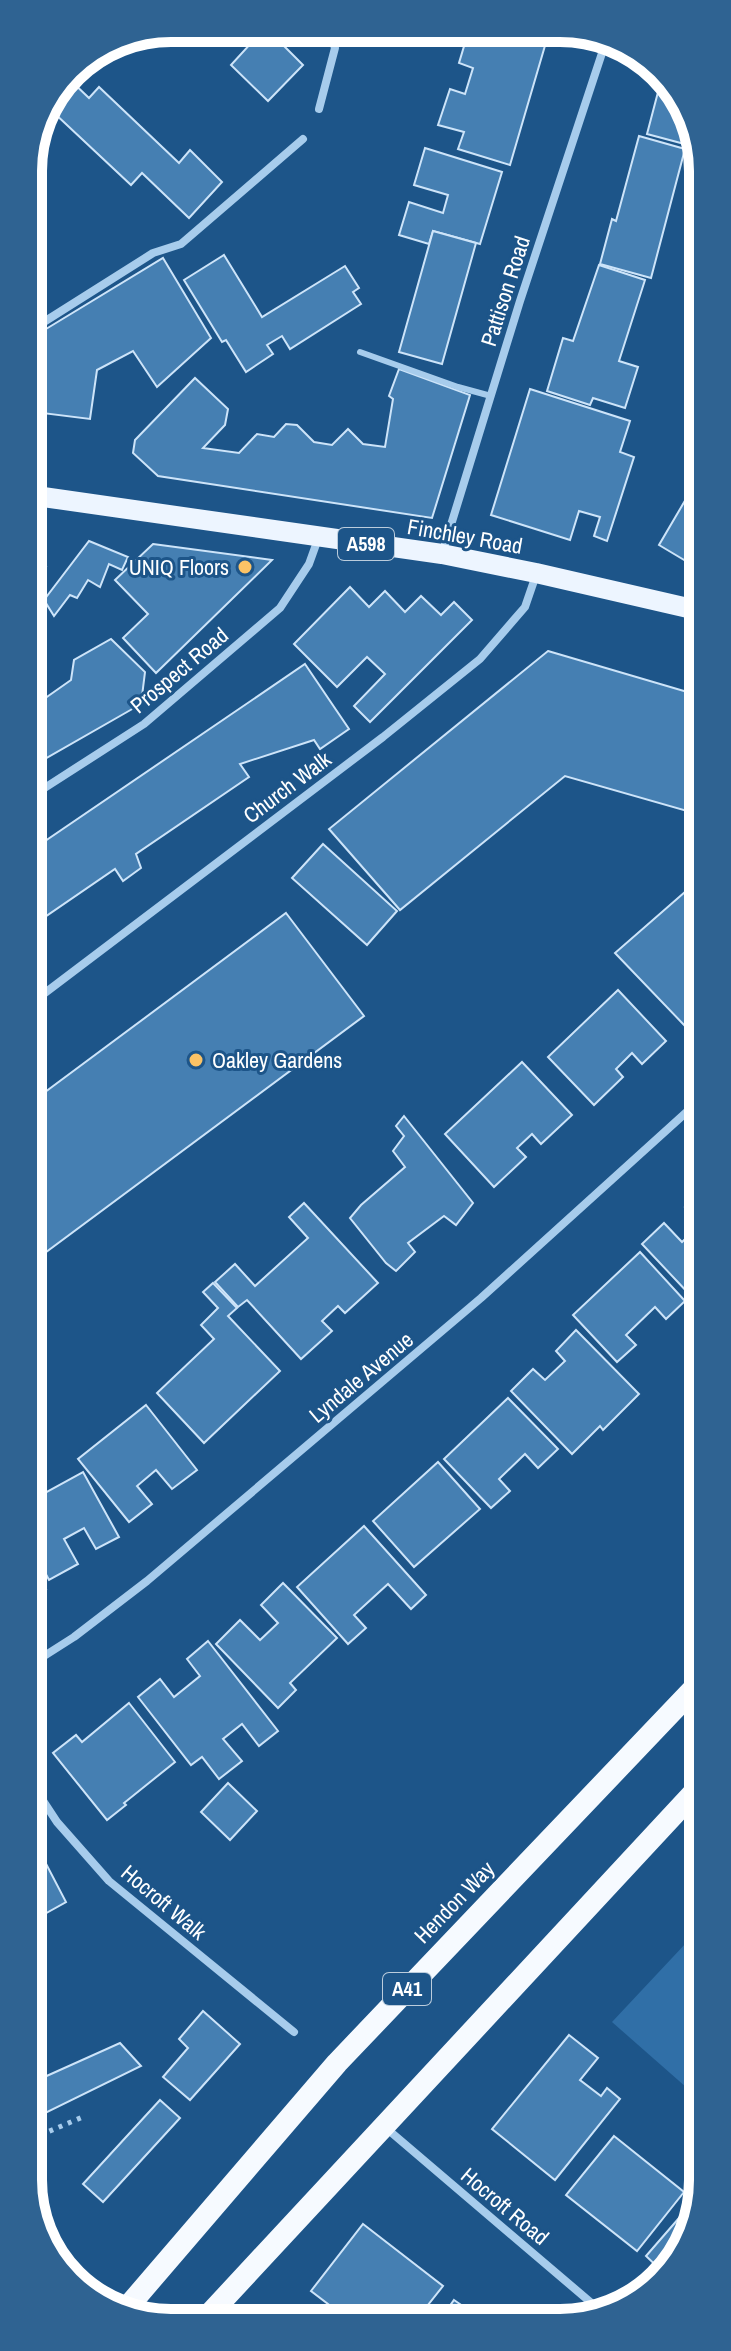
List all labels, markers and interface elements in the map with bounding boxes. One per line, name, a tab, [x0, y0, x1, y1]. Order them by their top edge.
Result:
street label: Pattison Road	[473, 232, 537, 350]
street label: Finchley Road	[405, 511, 525, 561]
road number: A598	[338, 528, 394, 560]
place label: UNIQ Floors	[129, 552, 229, 582]
marker: UNIQ Floors	[236, 558, 254, 576]
street label: Prospect Road	[124, 620, 234, 720]
street label: Church Walk	[237, 744, 338, 830]
place label: Oakley Gardens	[212, 1045, 342, 1075]
marker: Oakley Gardens	[187, 1051, 205, 1069]
street label: Lyndale Avenue	[303, 1325, 419, 1429]
street label: Hendon Way	[407, 1854, 501, 1950]
street label: Hocroft Walk	[115, 1858, 214, 1947]
road number: A41	[383, 1973, 431, 2005]
street label: Hocroft Road	[455, 2160, 555, 2252]

